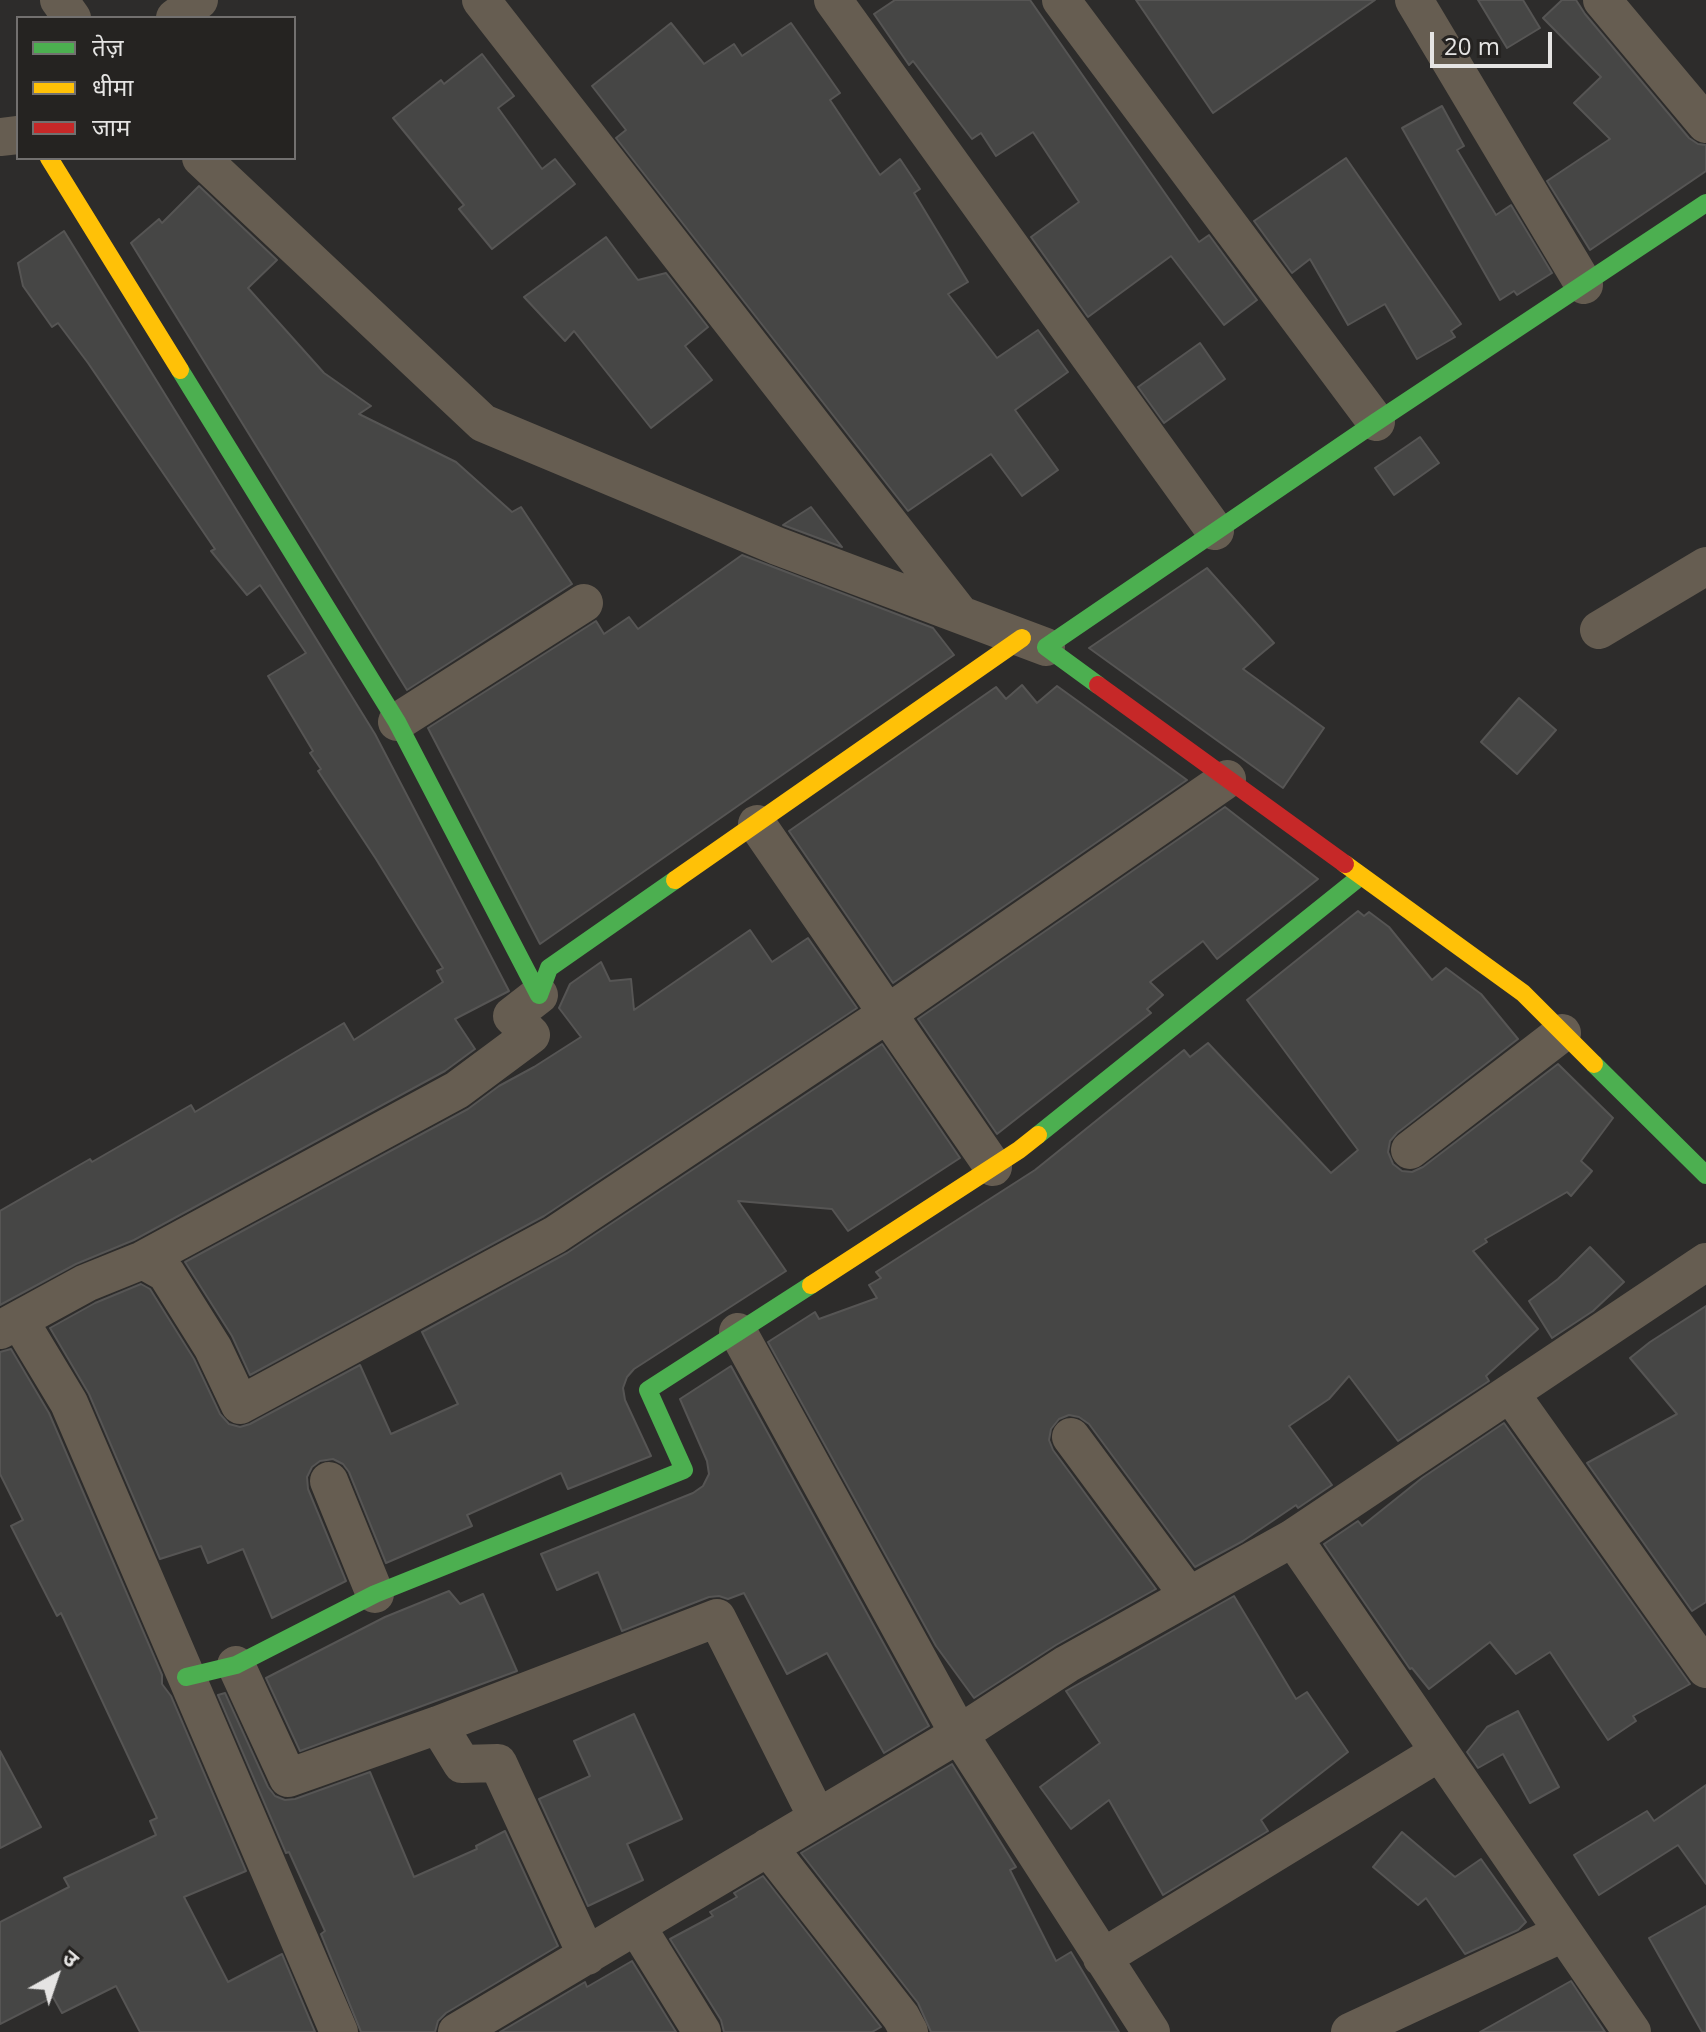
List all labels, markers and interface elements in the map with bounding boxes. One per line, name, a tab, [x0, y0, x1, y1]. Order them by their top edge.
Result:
legend	[16, 16, 296, 160]
scale bar	[1434, 16, 1556, 66]
text: 20 m	[1444, 29, 1500, 62]
text: तेज़	[92, 30, 124, 63]
text: धीमा	[92, 70, 134, 103]
text: जाम	[92, 110, 130, 143]
north arrow	[16, 1936, 96, 2016]
text: उ	[57, 1942, 86, 1973]

